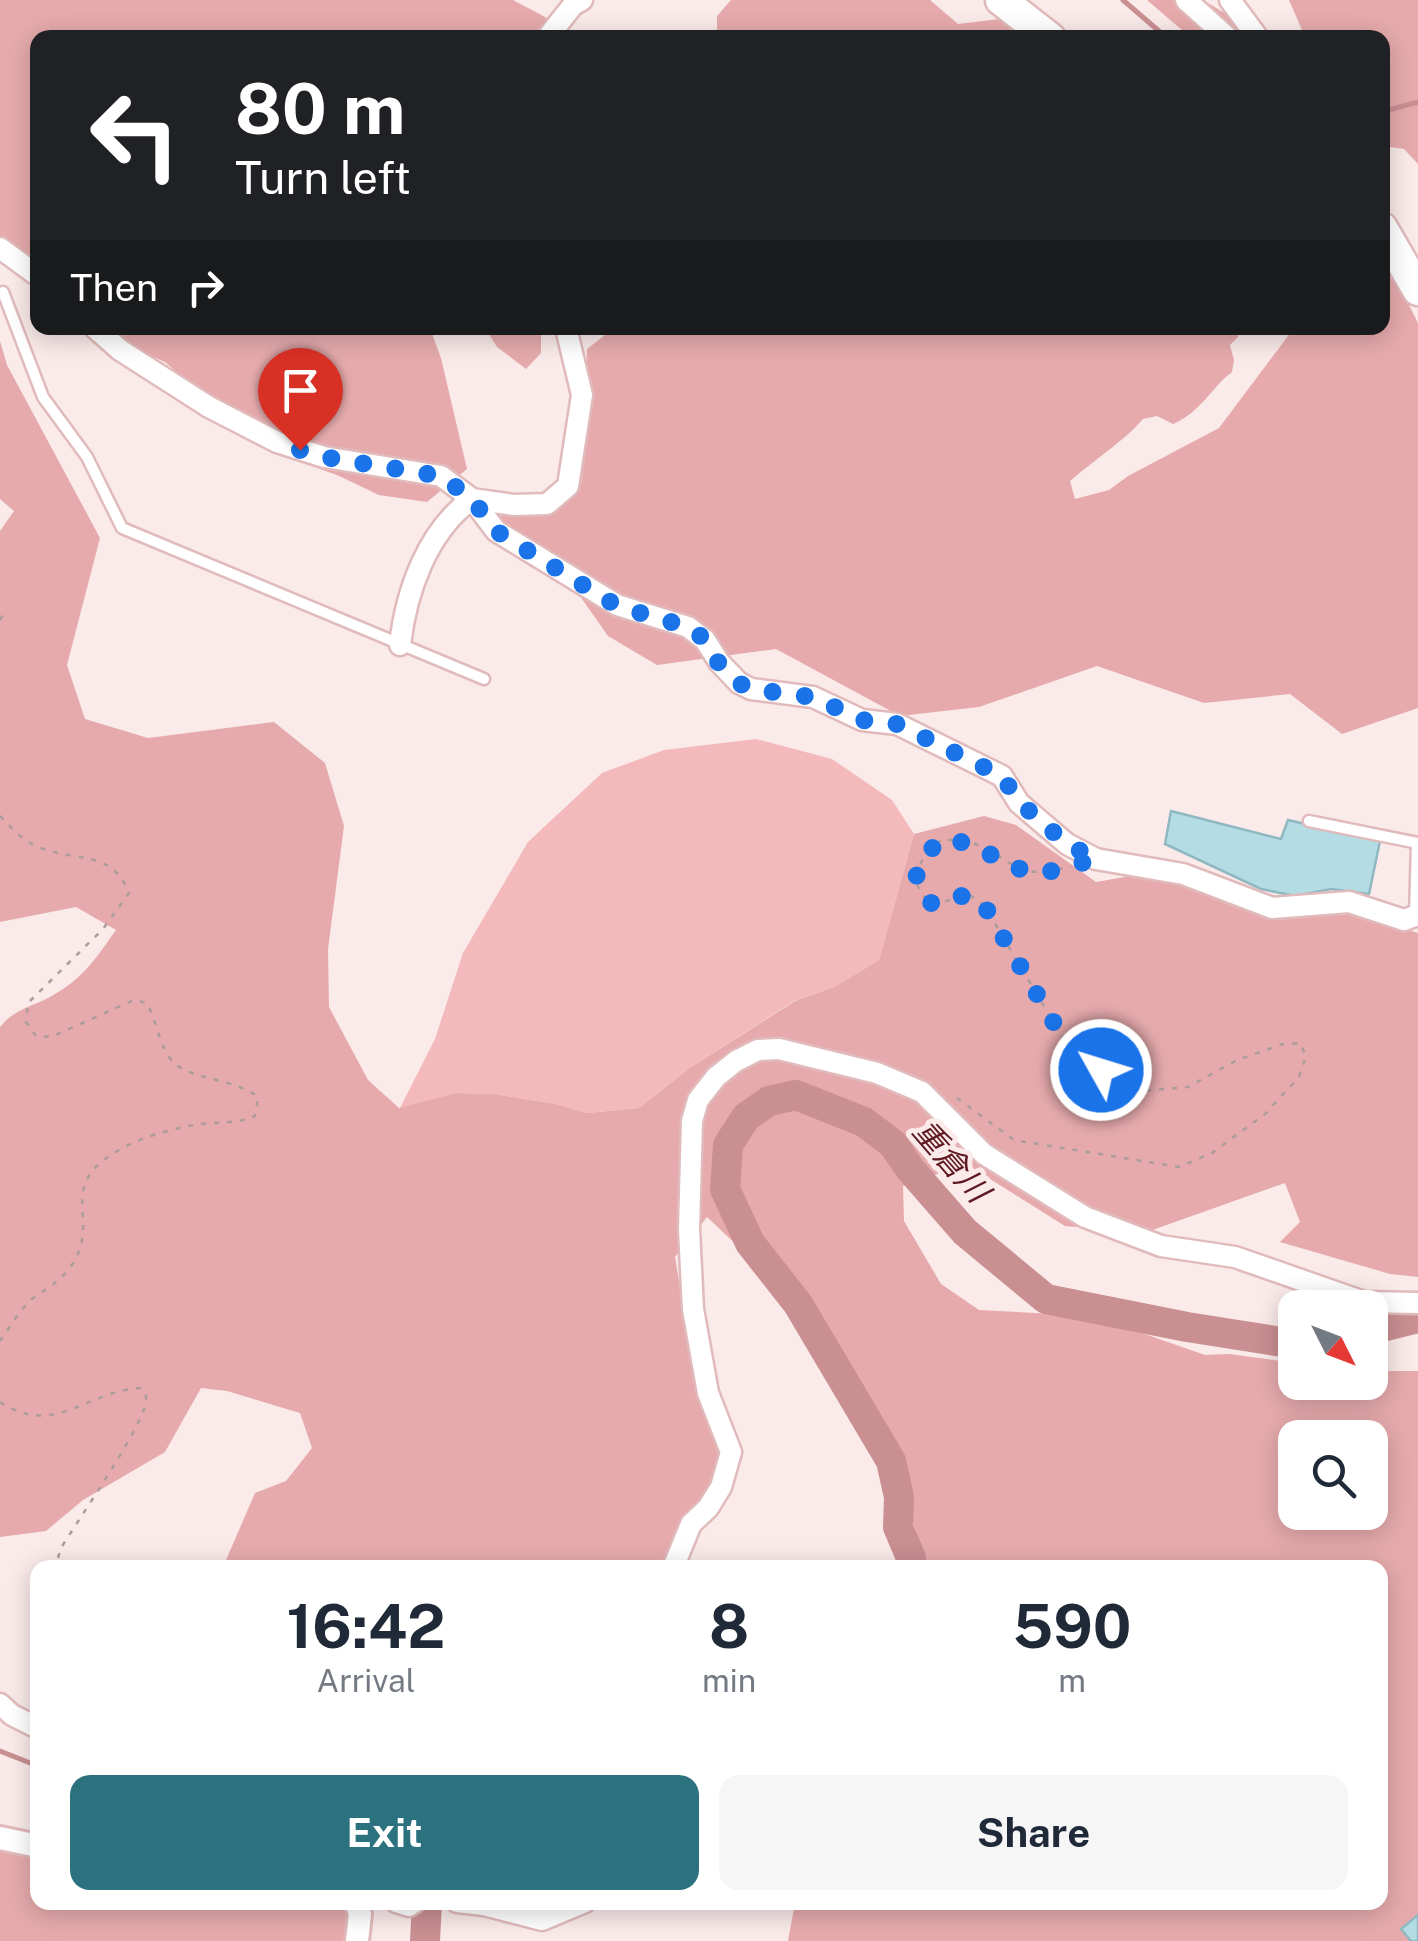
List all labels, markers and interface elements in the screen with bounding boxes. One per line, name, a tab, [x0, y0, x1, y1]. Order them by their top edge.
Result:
text: 80 m	[235, 67, 405, 150]
icon: left	[70, 70, 200, 200]
text: Turn left	[235, 151, 411, 204]
icon: right	[178, 260, 233, 315]
text: Then	[70, 265, 158, 310]
pin	[258, 348, 343, 451]
icon: arrive	[273, 363, 328, 418]
position arrow	[1049, 1018, 1153, 1122]
water label: 重倉川	[906, 1112, 999, 1211]
north arrow	[1278, 1290, 1388, 1400]
map controls	[1278, 1290, 1388, 1530]
button: search	[1278, 1420, 1388, 1530]
text: 16:42	[287, 1591, 445, 1662]
text: 8	[709, 1591, 749, 1662]
text: 590	[1013, 1591, 1131, 1662]
text: Arrival	[317, 1662, 415, 1699]
text: min	[702, 1662, 756, 1699]
text: m	[1058, 1662, 1086, 1699]
button: Exit	[70, 1775, 699, 1890]
button: Share	[719, 1775, 1348, 1890]

